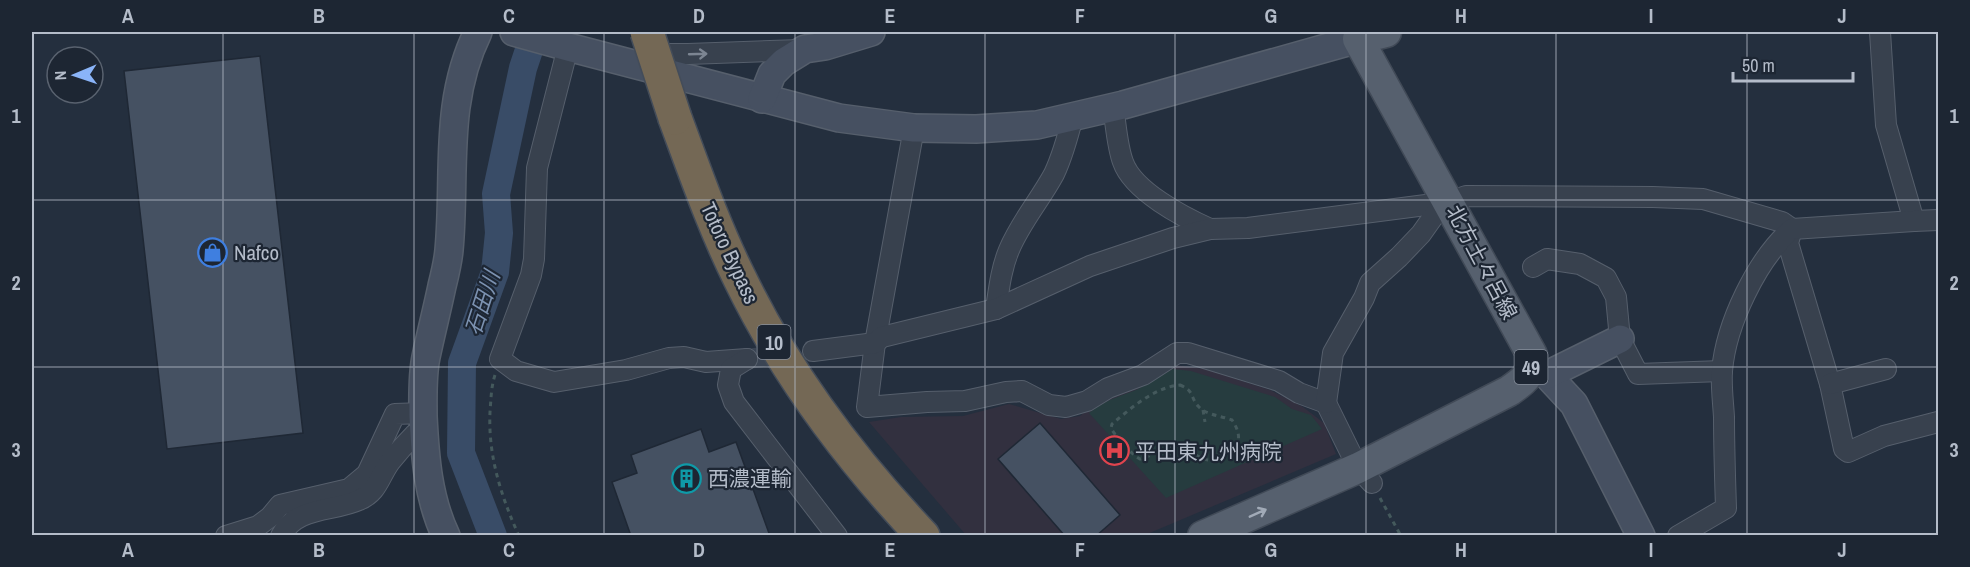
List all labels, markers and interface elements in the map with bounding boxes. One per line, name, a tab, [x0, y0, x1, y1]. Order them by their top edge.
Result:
text: A	[122, 2, 134, 29]
text: B	[313, 2, 325, 29]
text: C	[503, 2, 515, 29]
text: D	[693, 2, 705, 29]
text: E	[885, 2, 896, 29]
text: F	[1075, 2, 1085, 29]
text: G	[1265, 2, 1277, 29]
text: H	[1455, 2, 1467, 29]
text: I	[1649, 2, 1653, 29]
text: J	[1837, 2, 1847, 29]
north arrow	[45, 45, 105, 105]
scale bar	[1733, 45, 1853, 83]
one-way arrow	[687, 48, 707, 59]
text: 50 m	[1742, 53, 1775, 78]
text: N	[49, 70, 71, 81]
text: 1	[11, 102, 21, 129]
text: 1	[1949, 102, 1959, 129]
street label: Totoro Bypass	[694, 197, 766, 309]
street label: 北方土々呂線	[1440, 200, 1524, 324]
shop icon: Nafco	[197, 236, 229, 268]
place label: Nafco	[234, 238, 279, 267]
water label: 石田川	[458, 265, 507, 339]
text: 2	[11, 269, 21, 296]
text: 2	[1949, 269, 1959, 296]
road number: 10	[758, 325, 790, 359]
road number: 49	[1514, 350, 1547, 384]
hospital icon: 平田東九州病院	[1098, 435, 1130, 467]
text: 3	[11, 436, 21, 463]
text: 3	[1949, 436, 1959, 463]
place label: 平田東九州病院	[1135, 437, 1282, 466]
building icon: 西濃運輸	[671, 462, 703, 494]
place label: 西濃運輸	[708, 464, 792, 493]
one-way arrow	[1248, 507, 1266, 518]
text: A	[122, 536, 134, 563]
text: B	[313, 536, 325, 563]
text: C	[503, 536, 515, 563]
text: D	[693, 536, 705, 563]
text: E	[885, 536, 896, 563]
text: F	[1075, 536, 1085, 563]
text: G	[1265, 536, 1277, 563]
text: H	[1455, 536, 1467, 563]
text: I	[1649, 536, 1653, 563]
text: J	[1837, 536, 1847, 563]

